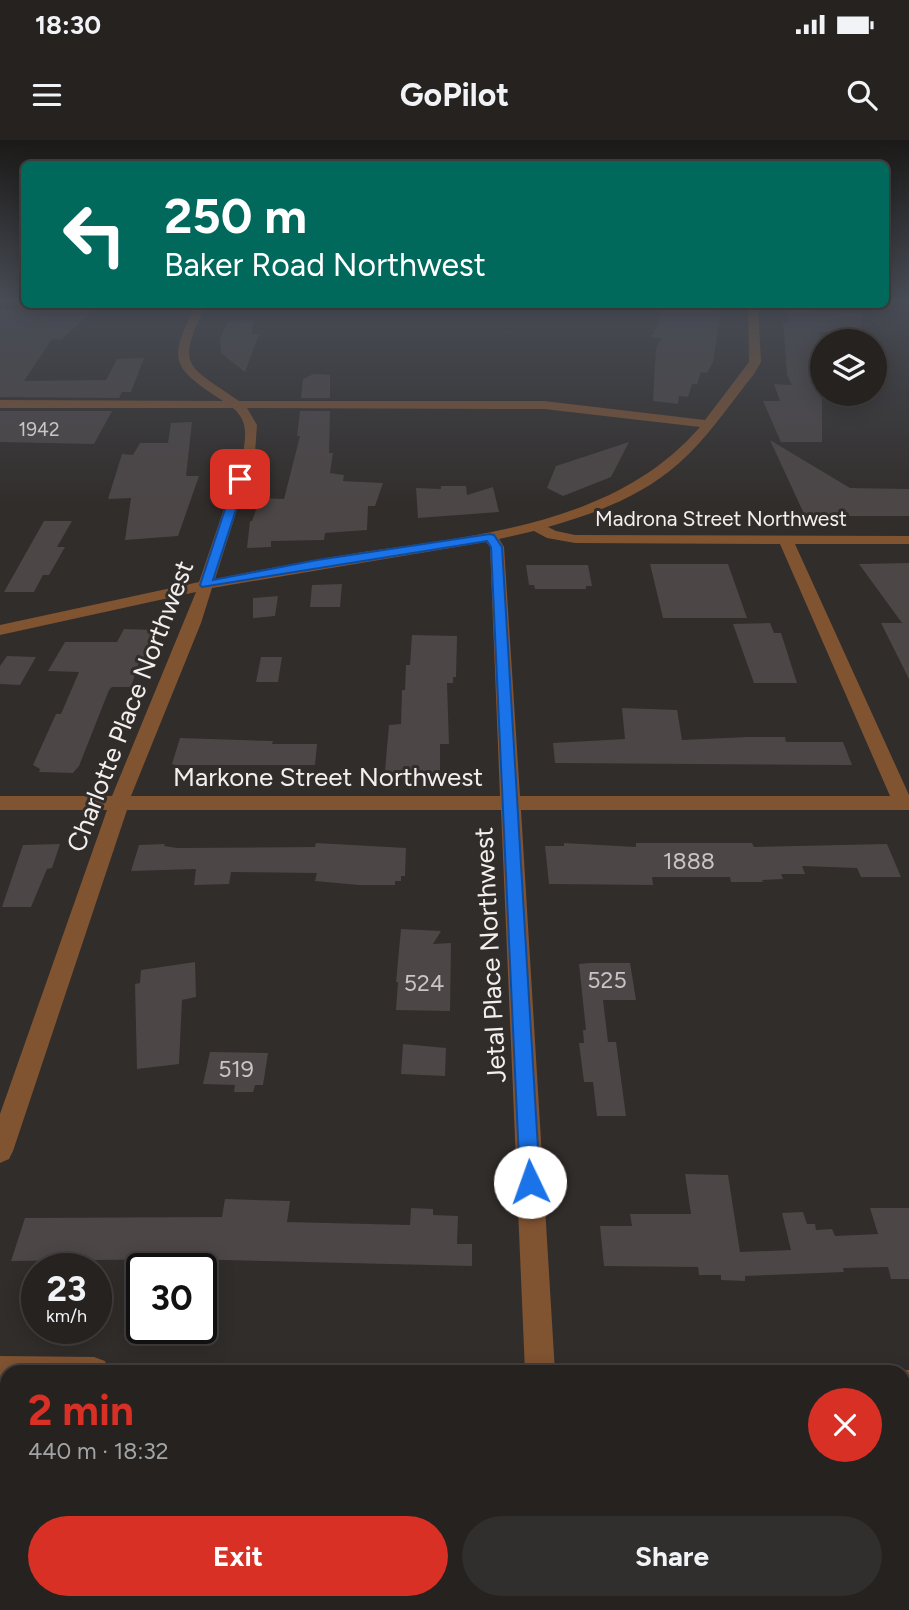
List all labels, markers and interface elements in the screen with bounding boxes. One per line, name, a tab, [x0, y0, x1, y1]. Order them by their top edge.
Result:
text: 18:30	[35, 9, 101, 41]
icon: menu	[28, 76, 66, 114]
text: GoPilot	[400, 76, 509, 114]
icon: search	[843, 76, 881, 114]
text: 250 m	[164, 186, 307, 245]
icon: left	[49, 189, 140, 280]
text: Baker Road Northwest	[164, 246, 486, 284]
map controls	[810, 329, 887, 406]
button: layers	[810, 329, 887, 406]
house number: 1942	[18, 418, 60, 441]
pin	[210, 449, 270, 509]
icon: arrive	[221, 460, 259, 498]
street label: Madrona Street Northwest	[595, 506, 847, 531]
street label: Charlotte Place Northwest	[60, 556, 200, 856]
street label: Markone Street Northwest	[173, 761, 483, 793]
street label: Jetal Place Northwest	[467, 826, 513, 1084]
house number: 1888	[663, 847, 715, 875]
house number: 525	[587, 966, 627, 994]
house number: 524	[404, 969, 444, 997]
house number: 519	[218, 1055, 254, 1083]
position arrow	[493, 1145, 567, 1219]
speed limit sign: 30	[126, 1253, 217, 1344]
text: 23	[47, 1268, 86, 1310]
text: km/h	[46, 1305, 87, 1327]
text: 2 min	[28, 1385, 134, 1436]
button: close	[808, 1388, 882, 1462]
text: 440 m · 18:32	[28, 1437, 169, 1465]
button: Exit	[28, 1516, 448, 1596]
button: Share	[462, 1516, 882, 1596]

